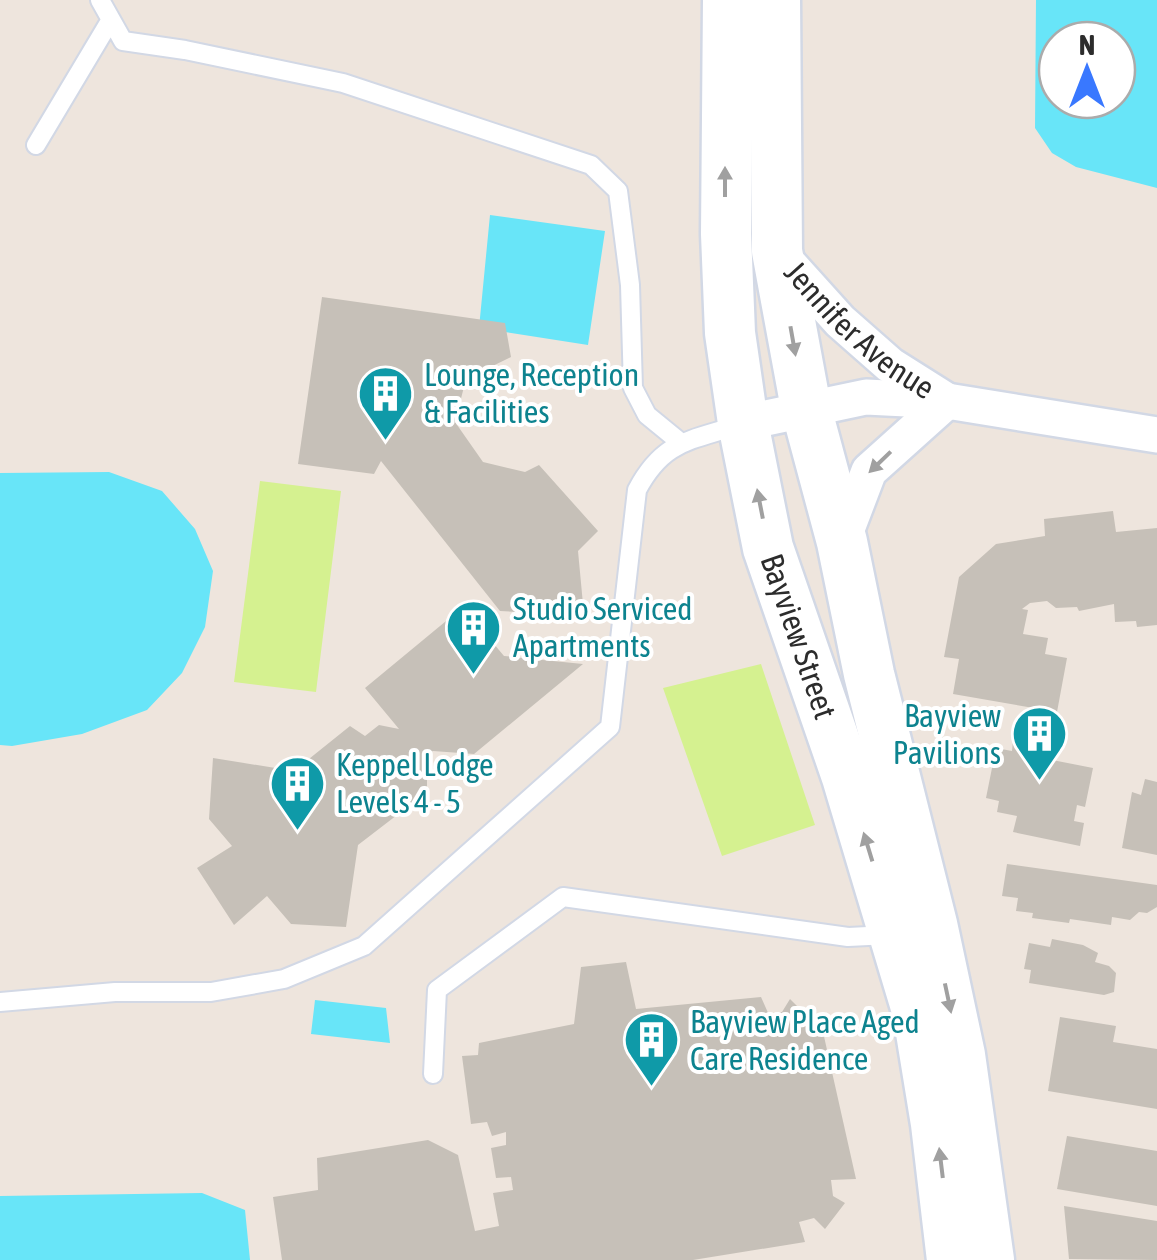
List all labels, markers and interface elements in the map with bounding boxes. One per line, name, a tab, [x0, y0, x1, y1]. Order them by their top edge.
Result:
north arrow	[1037, 20, 1137, 120]
text: N	[1079, 29, 1095, 61]
one-way arrow	[717, 165, 733, 197]
street label: Jennifer Avenue	[777, 254, 941, 406]
one-way arrow	[786, 326, 801, 357]
place label: Lounge, Reception & Facilities	[424, 356, 639, 430]
building icon: Lounge, Reception & Facilities	[355, 363, 415, 442]
one-way arrow	[869, 450, 893, 473]
one-way arrow	[751, 488, 767, 519]
street label: Bayview Street	[753, 549, 844, 723]
place label: Studio Serviced Apartments	[513, 590, 692, 664]
building icon: Studio Serviced Apartments	[444, 597, 504, 676]
place label: Bayview Pavilions	[893, 697, 1001, 771]
building icon: Bayview Pavilions	[1010, 704, 1070, 783]
place label: Keppel Lodge Levels 4 - 5	[336, 746, 494, 820]
building icon: Keppel Lodge Levels 4 - 5	[267, 753, 327, 832]
one-way arrow	[860, 832, 875, 862]
one-way arrow	[941, 983, 956, 1014]
place label: Bayview Place Aged Care Residence	[690, 1003, 920, 1077]
building icon: Bayview Place Aged Care Residence	[621, 1010, 681, 1089]
one-way arrow	[933, 1147, 949, 1179]

